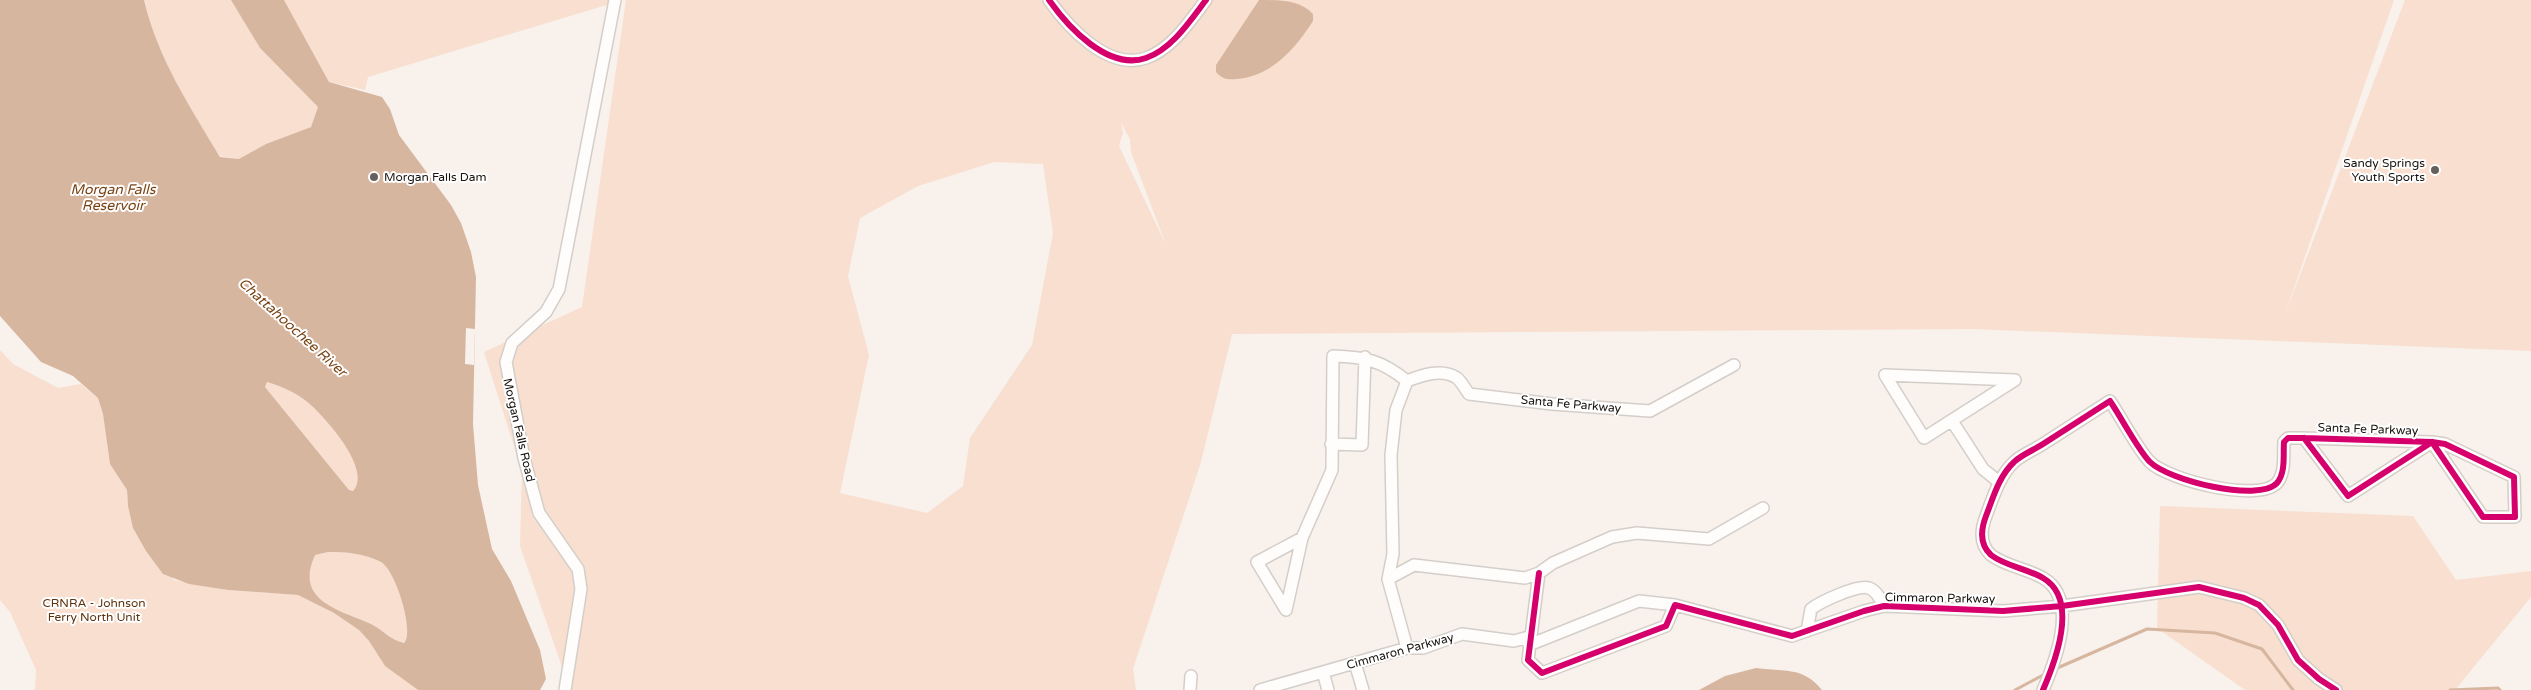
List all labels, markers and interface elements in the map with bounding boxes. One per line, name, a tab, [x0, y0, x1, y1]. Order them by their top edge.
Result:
place label: Sandy Springs Youth Sports	[2343, 156, 2425, 184]
marker: Sandy Springs Youth Sports	[2429, 164, 2441, 176]
place label: Morgan Falls Dam	[384, 170, 487, 184]
marker: Morgan Falls Dam	[368, 171, 380, 183]
water label: Morgan Falls Reservoir	[71, 181, 157, 214]
water label: Chattahoochee River	[235, 274, 351, 381]
street label: Morgan Falls Road	[500, 377, 538, 483]
street label: Santa Fe Parkway	[1520, 393, 1622, 415]
street label: Santa Fe Parkway	[2317, 420, 2419, 438]
street label: Cimmaron Parkway	[1885, 590, 1996, 606]
park label: CRNRA - Johnson Ferry North Unit	[42, 596, 146, 624]
street label: Cimmaron Parkway	[1345, 630, 1456, 672]

